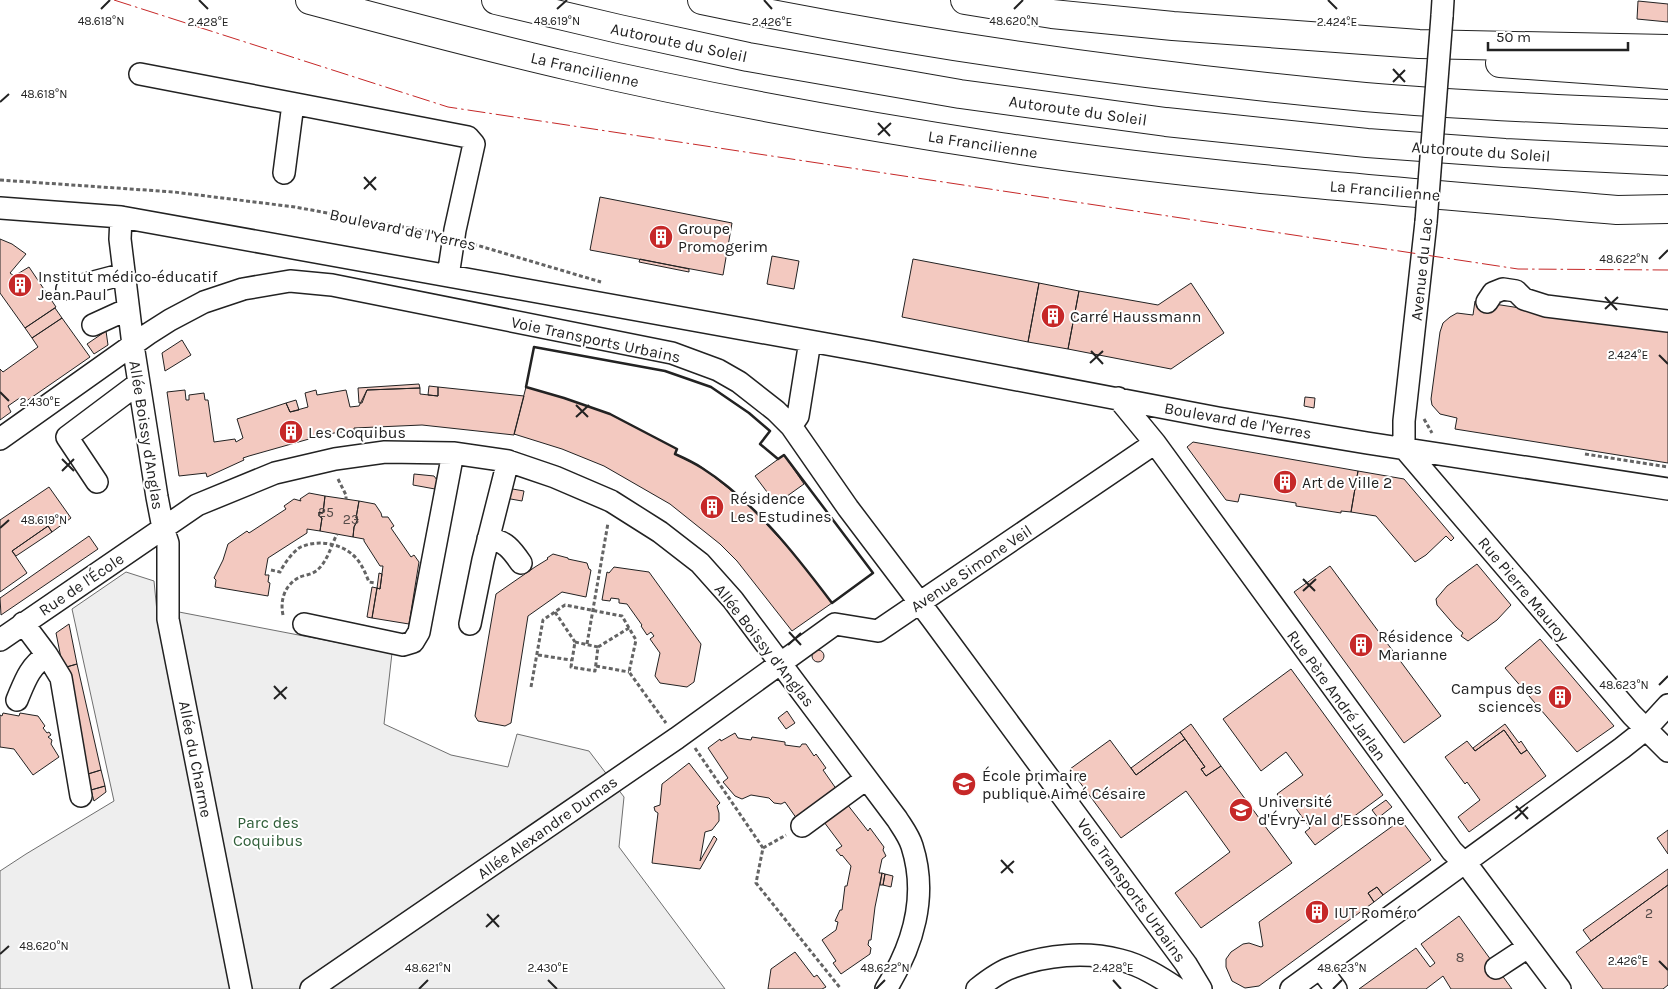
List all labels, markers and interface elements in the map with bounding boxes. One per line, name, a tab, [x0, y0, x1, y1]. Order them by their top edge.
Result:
text: 48.618°N	[78, 14, 124, 28]
text: 48.619°N	[534, 14, 580, 28]
text: 48.620°N	[989, 14, 1039, 28]
text: 2.428°E	[188, 15, 228, 29]
text: 2.426°E	[752, 15, 792, 29]
text: 2.424°E	[1317, 15, 1357, 29]
street label: Autoroute du Soleil	[609, 19, 749, 66]
scale bar	[1488, 20, 1628, 52]
text: 50 m	[1496, 28, 1531, 46]
street label: La Francilienne	[529, 48, 641, 91]
text: 48.618°N	[21, 87, 67, 101]
street label: Autoroute du Soleil	[1008, 91, 1148, 130]
street label: La Francilienne	[927, 126, 1039, 163]
street label: Autoroute du Soleil	[1411, 137, 1551, 166]
street label: La Francilienne	[1329, 176, 1441, 205]
street label: Boulevard de l'Yerres	[328, 205, 478, 254]
street label: Avenue du Lac	[1407, 216, 1436, 322]
place label: Groupe Promogerim	[678, 219, 768, 256]
building icon: Groupe Promogerim	[648, 224, 674, 250]
text: 48.622°N	[1599, 252, 1649, 266]
place label: Institut médico-éducatif Jean Paul	[38, 267, 218, 304]
building icon: Institut médico-éducatif Jean Paul	[7, 272, 33, 298]
building icon: Carré Haussmann	[1040, 303, 1066, 329]
place label: Carré Haussmann	[1070, 307, 1201, 326]
street label: Voie Transports Urbains	[509, 312, 682, 367]
text: 2.424°E	[1608, 348, 1648, 362]
street label: Allée Boissy d'Anglas	[125, 359, 168, 511]
text: 2.430°E	[20, 395, 60, 409]
street label: Boulevard de l'Yerres	[1163, 398, 1313, 443]
building icon: Les Coquibus	[278, 419, 304, 445]
place label: Les Coquibus	[308, 423, 406, 442]
building icon: Art de Ville 2	[1272, 469, 1298, 495]
place label: Art de Ville 2	[1302, 473, 1392, 492]
place label: Résidence Les Estudines	[730, 489, 832, 526]
building icon: Résidence Les Estudines	[699, 494, 725, 520]
house number: 25	[318, 504, 334, 521]
house number: 23	[343, 511, 359, 528]
text: 48.619°N	[21, 513, 67, 527]
street label: Avenue Simone Veil	[907, 521, 1036, 616]
street label: Rue Pierre Mauroy	[1474, 533, 1573, 646]
street label: Rue de l'École	[35, 549, 127, 620]
street label: Allée Boissy d'Anglas	[711, 580, 819, 711]
street label: Rue Père André Jarlan	[1283, 626, 1390, 764]
place label: Résidence Marianne	[1378, 627, 1453, 664]
building icon: Résidence Marianne	[1348, 632, 1374, 658]
text: 48.623°N	[1599, 678, 1649, 692]
place label: Campus des sciences	[1451, 679, 1542, 716]
building icon: Campus des sciences	[1547, 684, 1573, 710]
street label: Allée du Charme	[175, 699, 216, 819]
place label: École primaire publique Aimé Césaire	[982, 766, 1146, 803]
school or university icon: École primaire publique Aimé Césaire	[951, 771, 977, 797]
street label: Allée Alexandre Dumas	[474, 772, 621, 883]
place label: Université d'Évry-Val d'Essonne	[1258, 792, 1405, 829]
school or university icon: Université d'Évry-Val d'Essonne	[1228, 797, 1254, 823]
park label: Parc des Coquibus	[233, 813, 303, 850]
street label: Voie Transports Urbains	[1073, 815, 1190, 966]
building icon: IUT Roméro	[1304, 899, 1330, 925]
place label: IUT Roméro	[1334, 903, 1417, 922]
house number: 2	[1645, 905, 1653, 922]
text: 48.620°N	[19, 939, 69, 953]
house number: 8	[1456, 949, 1464, 966]
text: 2.426°E	[1608, 954, 1648, 968]
text: 48.621°N	[405, 961, 451, 975]
text: 2.430°E	[528, 961, 568, 975]
text: 48.622°N	[860, 961, 910, 975]
text: 2.428°E	[1093, 961, 1133, 975]
text: 48.623°N	[1317, 961, 1367, 975]

